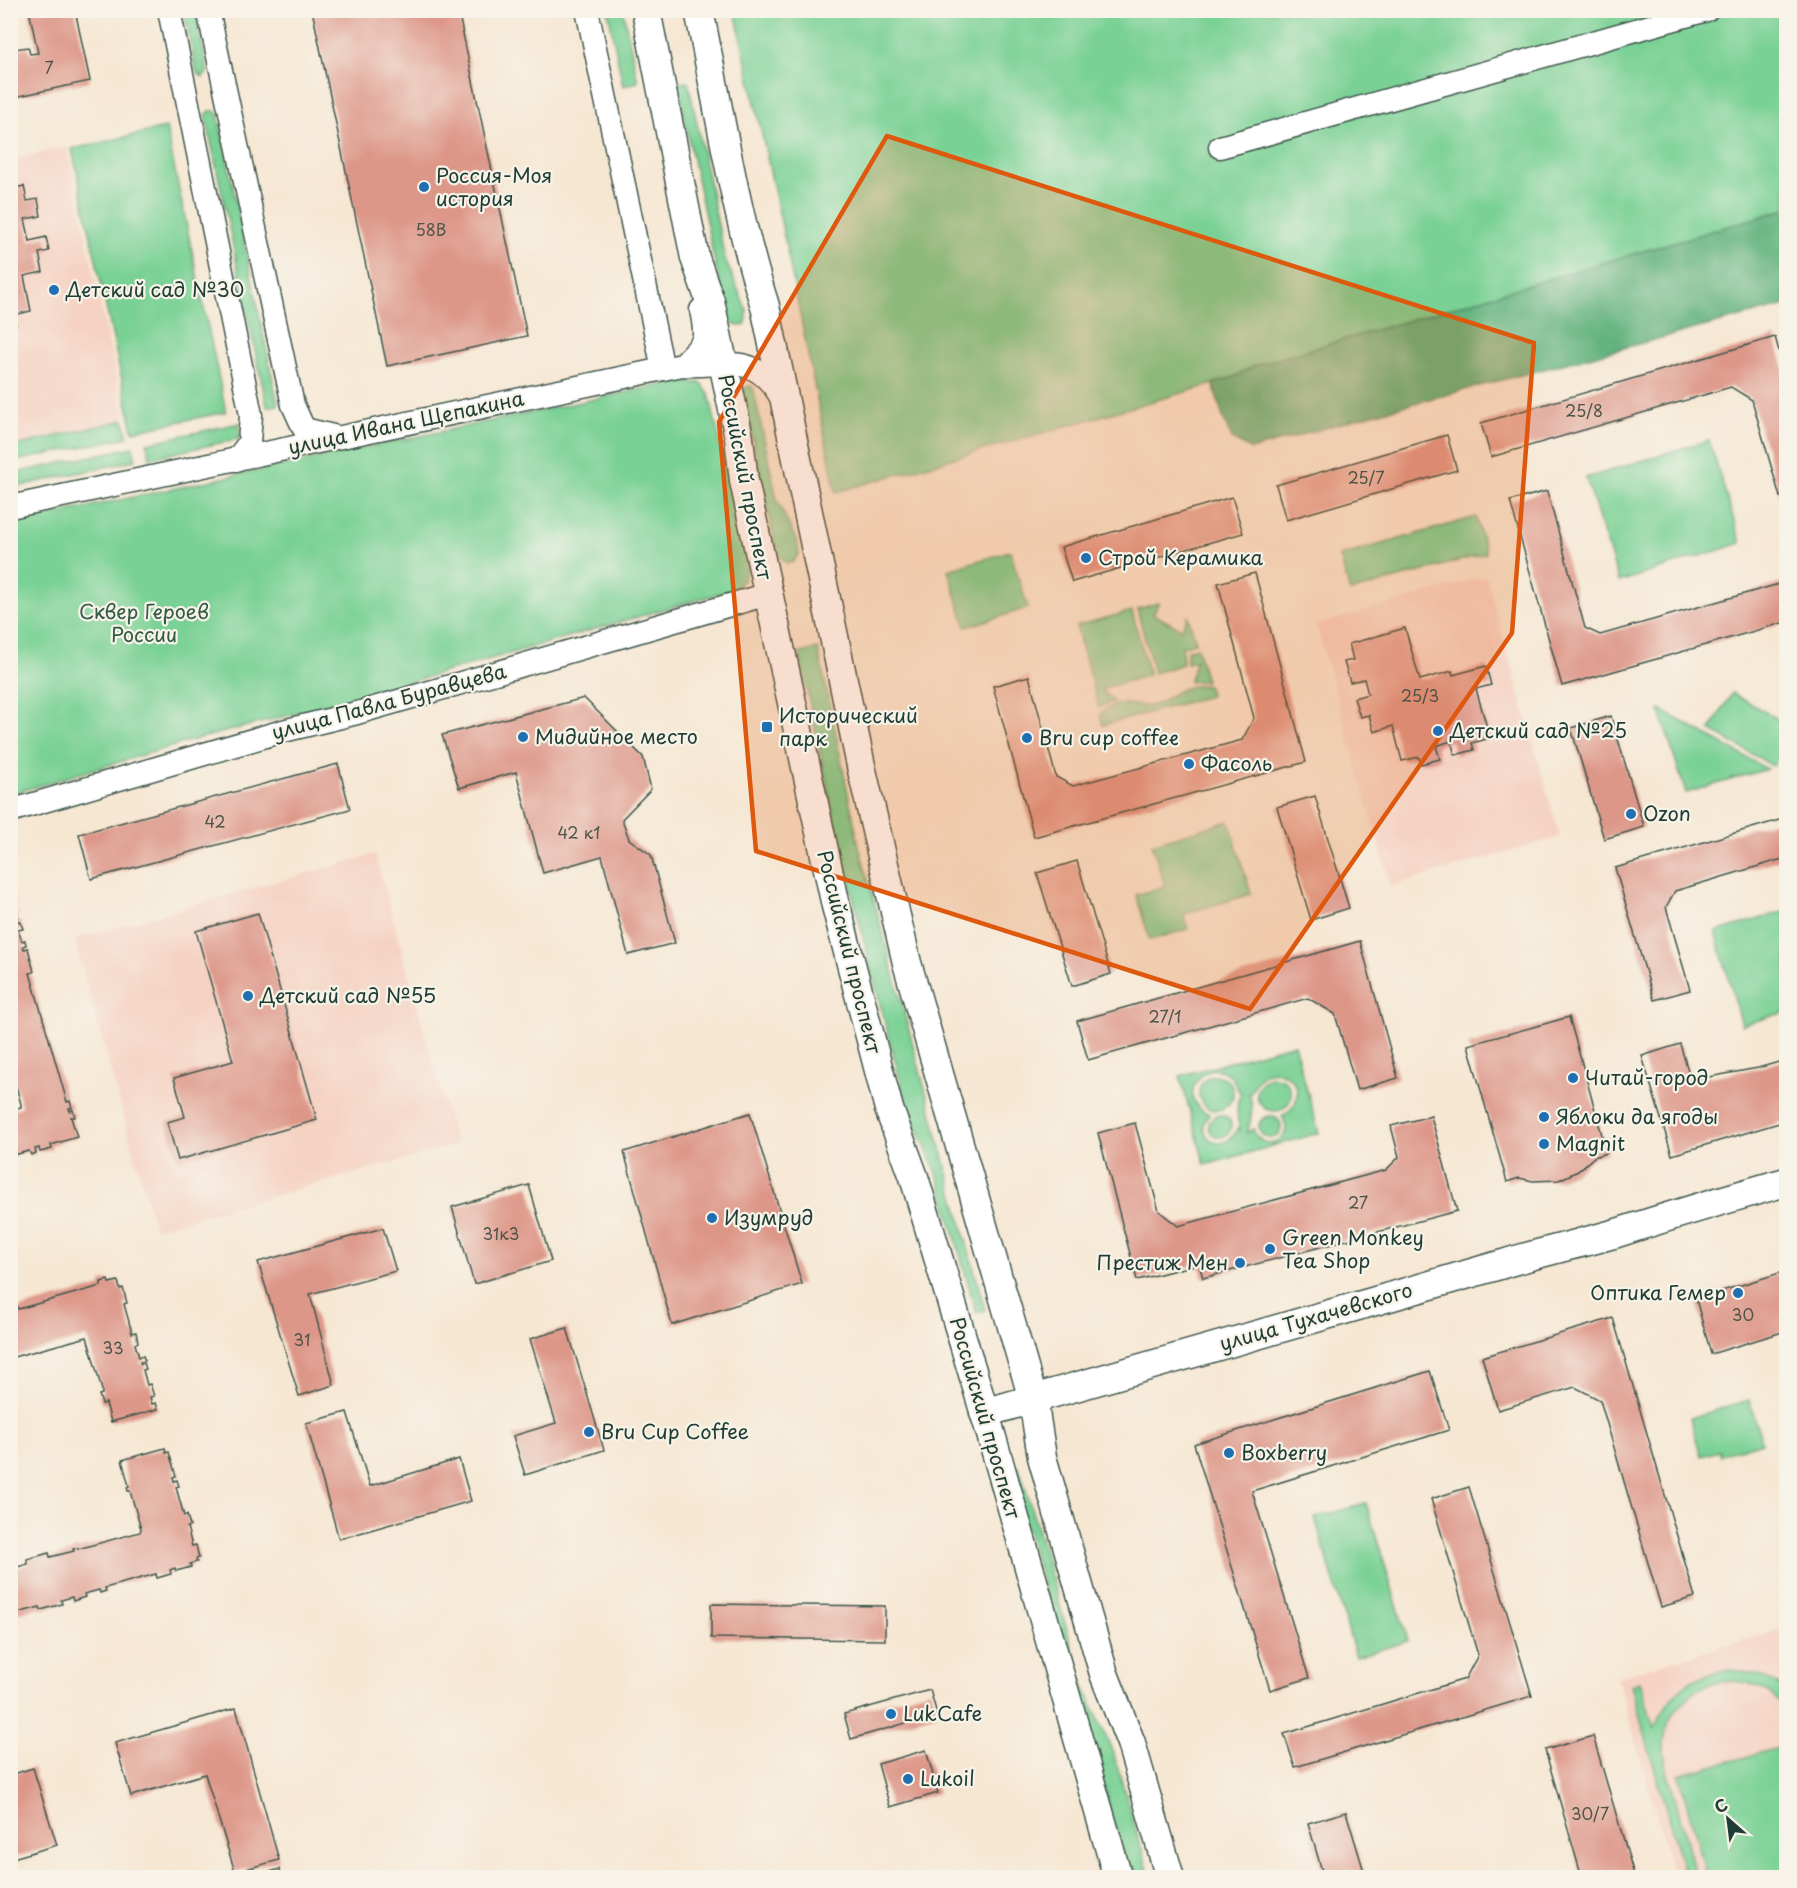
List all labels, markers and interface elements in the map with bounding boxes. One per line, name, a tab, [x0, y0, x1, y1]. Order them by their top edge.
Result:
house number: 7	[44, 55, 54, 79]
place label: Россия-Моя история	[436, 160, 552, 213]
marker: Россия-Моя история	[417, 180, 431, 194]
house number: 58В	[416, 217, 446, 241]
place label: Детский сад №30	[65, 274, 244, 304]
marker: Детский сад №30	[47, 283, 61, 297]
street label: Российский проспект	[711, 372, 781, 582]
street label: улица Ивана Щепакина	[285, 382, 527, 462]
house number: 25/8	[1565, 398, 1603, 422]
house number: 25/7	[1347, 465, 1385, 489]
place label: Строй Керамика	[1098, 542, 1264, 572]
marker: Строй Керамика	[1079, 551, 1093, 565]
park label: Сквер Героев России	[79, 596, 209, 649]
street label: улица Павла Буравцева	[268, 655, 510, 747]
house number: 25/3	[1401, 683, 1439, 707]
place label: Исторический парк	[779, 700, 918, 753]
place label: Детский сад №25	[1449, 715, 1627, 745]
marker: Исторический парк	[760, 720, 774, 734]
place label: Мидийное место	[535, 721, 698, 751]
place label: Bru cup coffee	[1039, 722, 1179, 752]
marker: Детский сад №25	[1431, 724, 1445, 738]
marker: Мидийное место	[516, 730, 530, 744]
marker: Bru cup coffee	[1020, 731, 1034, 745]
place label: Фасоль	[1201, 748, 1272, 778]
marker: Фасоль	[1182, 757, 1196, 771]
place label: Ozon	[1643, 798, 1691, 828]
marker: Ozon	[1624, 807, 1638, 821]
house number: 42	[204, 809, 226, 833]
house number: 42 к1	[557, 820, 601, 844]
street label: Российский проспект	[810, 847, 890, 1057]
place label: Детский сад №55	[259, 980, 436, 1010]
marker: Детский сад №55	[241, 989, 255, 1003]
house number: 27/1	[1149, 1004, 1181, 1028]
place label: Читай-город	[1585, 1062, 1709, 1092]
marker: Читай-город	[1566, 1071, 1580, 1085]
place label: Яблоки да ягоды	[1556, 1101, 1718, 1131]
marker: Яблоки да ягоды	[1537, 1110, 1551, 1124]
place label: Magnit	[1556, 1128, 1625, 1158]
marker: Magnit	[1537, 1137, 1551, 1151]
house number: 27	[1348, 1190, 1368, 1214]
place label: Изумруд	[724, 1202, 813, 1232]
marker: Изумруд	[705, 1211, 719, 1225]
house number: 31к3	[483, 1221, 519, 1245]
place label: Green Monkey Tea Shop	[1282, 1222, 1424, 1275]
marker: Green Monkey Tea Shop	[1263, 1242, 1277, 1256]
place label: Престиж Мен	[1097, 1247, 1228, 1277]
marker: Престиж Мен	[1233, 1256, 1247, 1270]
street label: улица Тухачевского	[1216, 1274, 1416, 1358]
place label: Оптика Гемер	[1590, 1277, 1726, 1307]
marker: Оптика Гемер	[1731, 1286, 1745, 1300]
house number: 30	[1732, 1302, 1754, 1326]
street label: Российский проспект	[943, 1313, 1029, 1522]
house number: 31	[294, 1327, 310, 1351]
house number: 33	[102, 1335, 124, 1359]
place label: Bru Cup Coffee	[601, 1416, 749, 1446]
marker: Bru Cup Coffee	[582, 1425, 596, 1439]
place label: Boxberry	[1241, 1437, 1327, 1467]
marker: Boxberry	[1222, 1446, 1236, 1460]
place label: LukCafe	[903, 1698, 982, 1728]
marker: LukCafe	[884, 1707, 898, 1721]
place label: Lukoil	[920, 1763, 975, 1793]
marker: Lukoil	[901, 1772, 915, 1786]
north arrow	[1698, 1789, 1758, 1849]
text: С	[1710, 1791, 1731, 1818]
house number: 30/7	[1571, 1801, 1609, 1825]

